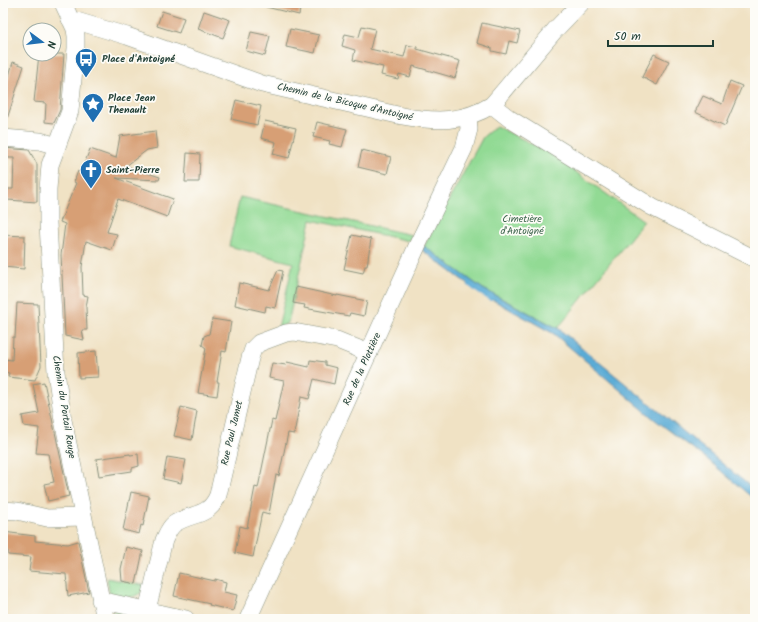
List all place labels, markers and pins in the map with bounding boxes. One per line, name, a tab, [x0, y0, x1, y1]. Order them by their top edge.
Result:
bus stop icon: Place d'Antoigné	[73, 46, 99, 79]
place label: Place d'Antoigné	[102, 51, 175, 67]
place label: Place Jean Thenault	[108, 90, 156, 118]
place icon: Place Jean Thenault	[80, 91, 106, 124]
church icon: Saint-Pierre	[78, 157, 104, 190]
place label: Saint-Pierre	[106, 162, 160, 178]

